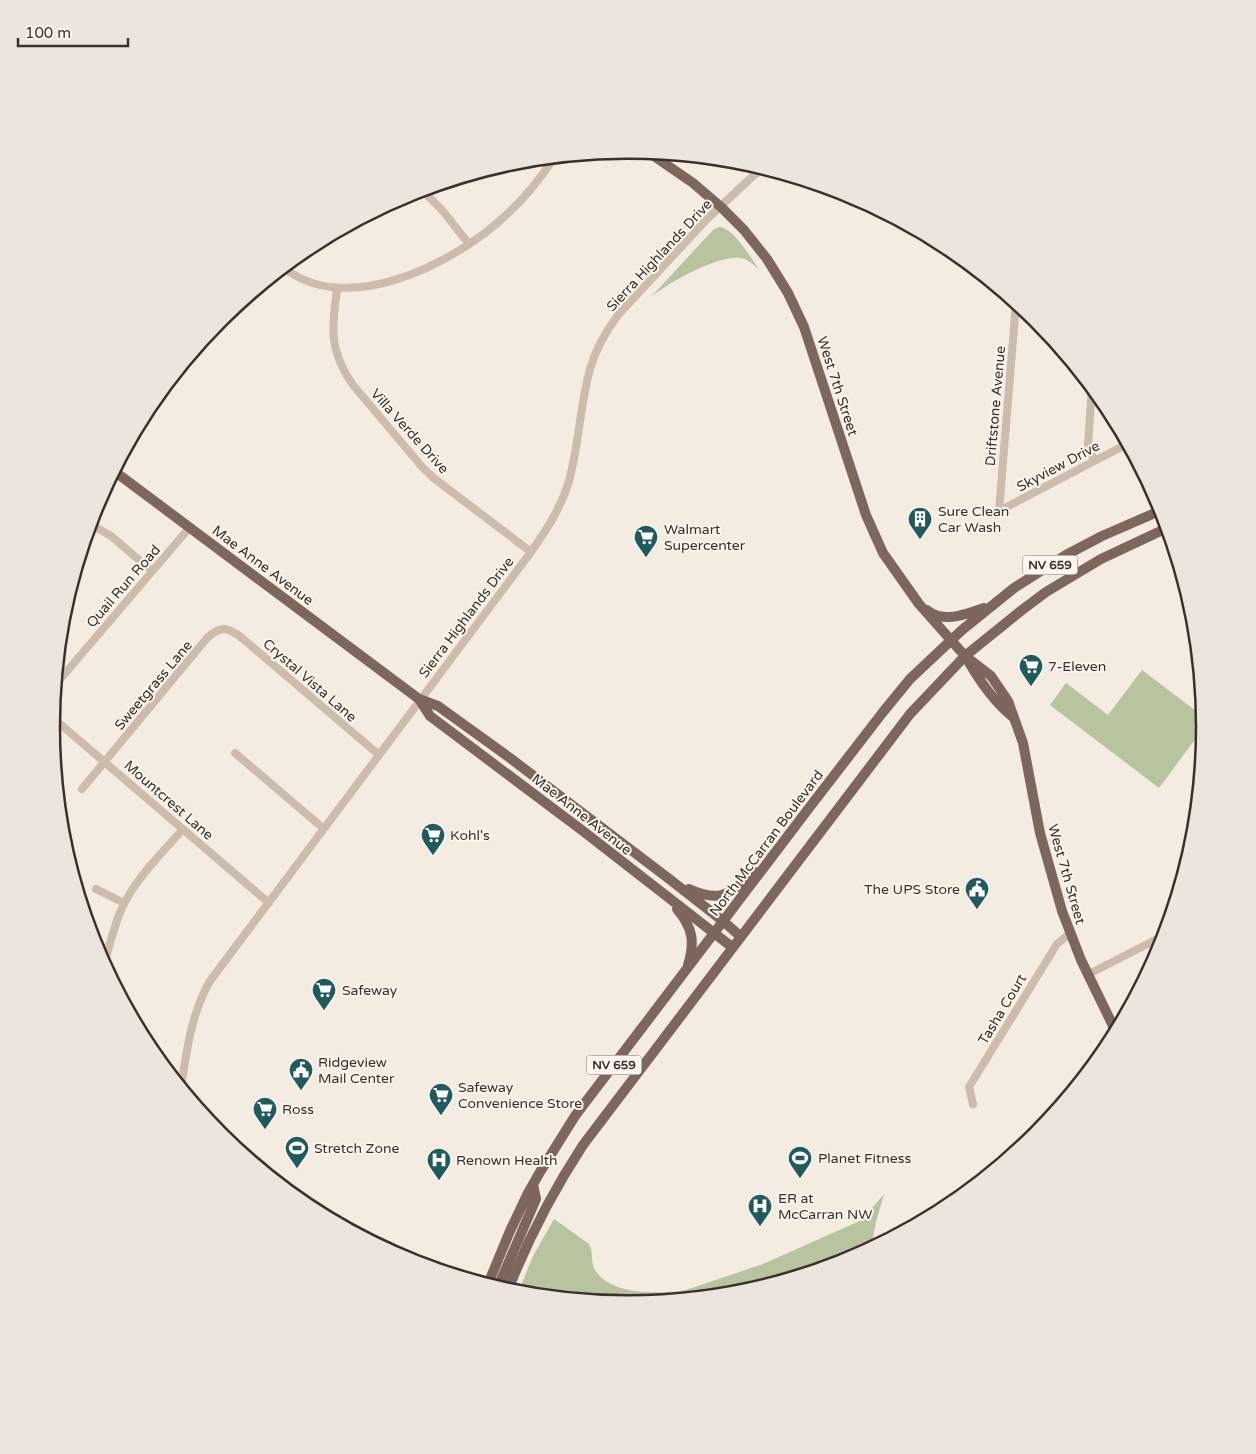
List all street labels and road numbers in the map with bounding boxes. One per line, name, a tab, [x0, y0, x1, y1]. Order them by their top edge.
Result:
street label: Sierra Highlands Drive	[603, 196, 716, 315]
street label: West 7th Street	[813, 334, 862, 439]
street label: Driftstone Avenue	[982, 345, 1009, 467]
street label: Villa Verde Drive	[367, 385, 452, 477]
street label: Skyview Drive	[1014, 437, 1103, 495]
street label: Mae Anne Avenue	[209, 522, 317, 609]
street label: Quail Run Road	[83, 541, 164, 631]
street label: Sierra Highlands Drive	[415, 553, 517, 681]
road number: NV 659	[1022, 556, 1078, 574]
street label: Crystal Vista Lane	[259, 635, 360, 726]
street label: Sweetgrass Lane	[111, 637, 196, 734]
street label: Mountcrest Lane	[121, 757, 217, 844]
street label: North McCarran Boulevard	[706, 767, 827, 920]
street label: Mae Anne Avenue	[528, 770, 635, 859]
street label: West 7th Street	[1044, 822, 1089, 927]
street label: Tasha Court	[975, 970, 1030, 1048]
road number: NV 659	[586, 1056, 642, 1074]

